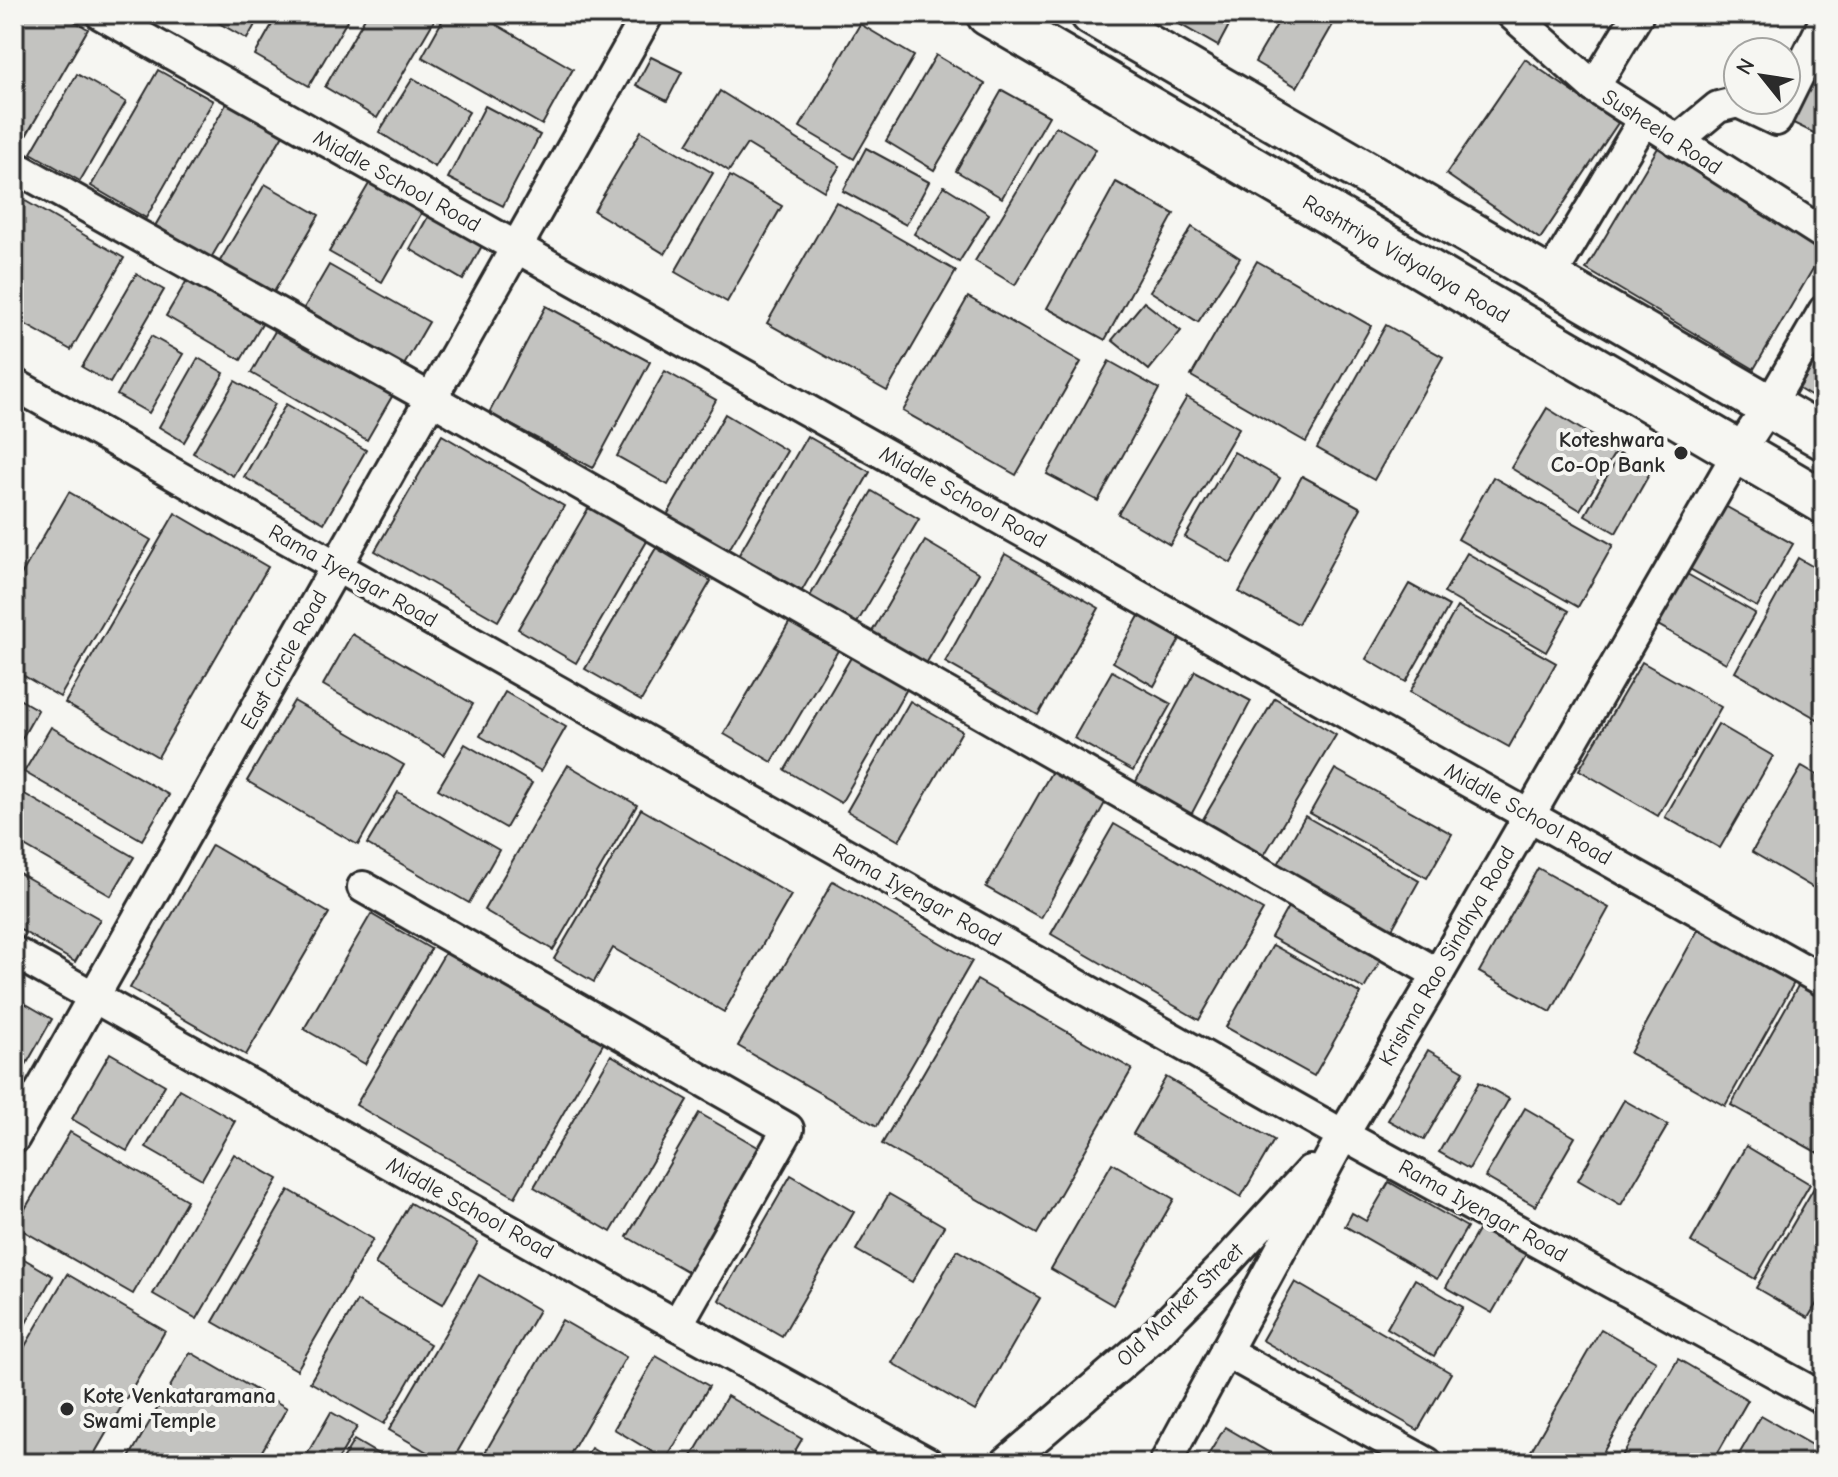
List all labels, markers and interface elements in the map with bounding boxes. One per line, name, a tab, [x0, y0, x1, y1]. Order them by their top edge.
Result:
north arrow	[1722, 36, 1802, 116]
text: N	[1731, 54, 1760, 79]
street label: Susheela Road	[1597, 84, 1727, 180]
street label: Middle School Road	[309, 124, 485, 238]
street label: Rashtriya Vidyalaya Road	[1298, 189, 1514, 329]
place label: Koteshwara Co-Op Bank	[1551, 427, 1665, 478]
street label: Middle School Road	[875, 440, 1051, 554]
marker: Koteshwara Co-Op Bank	[1672, 444, 1690, 462]
street label: Rama Iyengar Road	[264, 519, 442, 633]
street label: East Circle Road	[235, 586, 333, 734]
street label: Middle School Road	[1440, 757, 1616, 871]
street label: Rama Iyengar Road	[828, 838, 1006, 952]
street label: Krishna Rao Sindhya Road	[1373, 841, 1521, 1071]
street label: Middle School Road	[382, 1151, 558, 1265]
street label: Rama Iyengar Road	[1394, 1154, 1572, 1268]
street label: Old Market Street	[1111, 1237, 1249, 1372]
place label: Kote Venkataramana Swami Temple	[83, 1383, 276, 1434]
marker: Kote Venkataramana Swami Temple	[58, 1400, 76, 1418]

